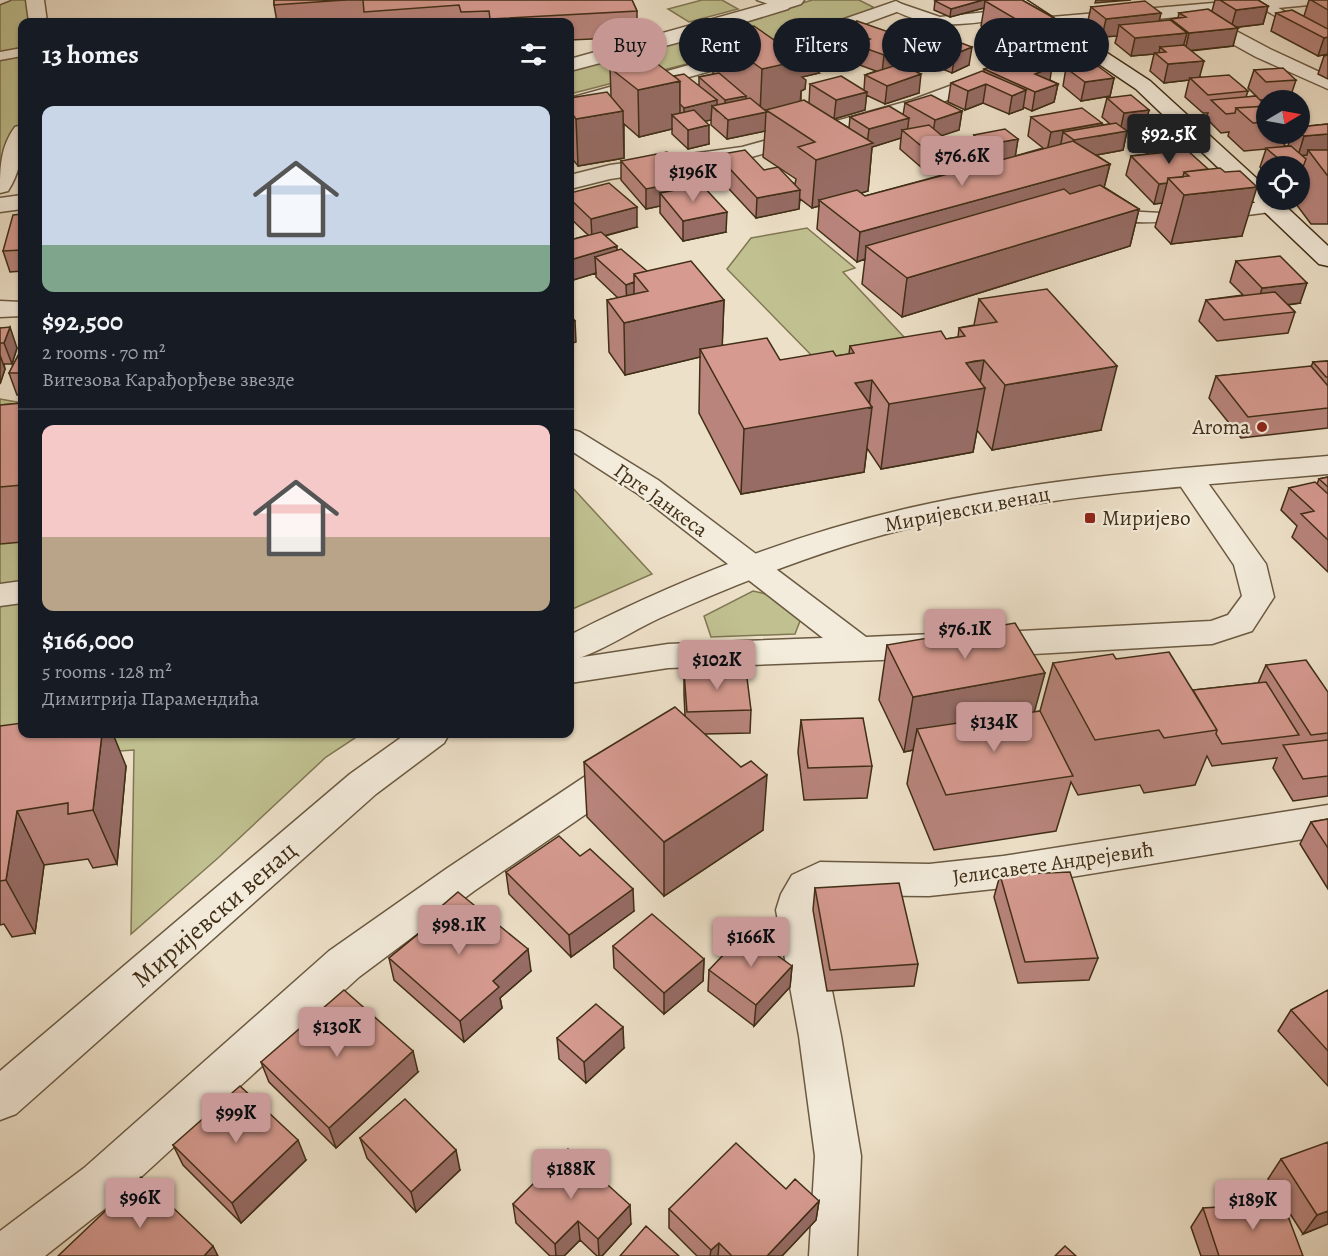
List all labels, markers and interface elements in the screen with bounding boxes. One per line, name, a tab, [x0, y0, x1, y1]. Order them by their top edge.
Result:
chip: Buy	[592, 18, 667, 72]
chip: Rent	[679, 18, 761, 72]
chip: Filters	[773, 18, 870, 72]
chip: New	[882, 18, 962, 72]
chip: Apartment	[974, 18, 1109, 72]
text: 13 homes	[42, 37, 139, 72]
icon: filters	[517, 38, 550, 71]
north arrow	[1256, 90, 1310, 144]
map controls	[1256, 90, 1310, 210]
pin: $92.5K	[1120, 114, 1218, 165]
text: $92.5K	[1141, 120, 1197, 147]
pin: $76.6K	[913, 136, 1011, 187]
text: $76.6K	[934, 142, 990, 169]
icon: home	[242, 145, 350, 253]
pin: $196K	[651, 152, 735, 203]
button: locate	[1256, 156, 1310, 210]
text: $196K	[669, 158, 717, 185]
text: $92,500	[42, 304, 123, 339]
text: 2 rooms · 70 m²	[42, 339, 166, 366]
text: Витезова Карађорђеве звезде	[42, 366, 295, 393]
place label: Aroma	[1192, 413, 1250, 441]
marker: Aroma	[1255, 420, 1269, 434]
street label: Грге Јанкеса	[608, 456, 714, 544]
icon: home	[242, 464, 350, 572]
street label: Миријевски венац	[882, 479, 1052, 539]
place label: Миријево	[1102, 504, 1191, 532]
marker: Миријево	[1083, 511, 1097, 525]
pin: $76.1K	[916, 609, 1014, 660]
text: $76.1K	[939, 615, 992, 642]
text: $166,000	[42, 623, 134, 658]
pin: $102K	[675, 640, 759, 691]
text: $102K	[692, 646, 742, 673]
text: 5 rooms · 128 m²	[42, 658, 172, 685]
text: Димитрија Парамендића	[42, 685, 259, 712]
pin: $134K	[952, 702, 1036, 753]
text: $134K	[970, 708, 1018, 735]
street label: Миријевски венац	[125, 833, 304, 996]
street label: Јелисавете Андрејевић	[951, 835, 1155, 891]
pin: $98.1K	[410, 905, 508, 956]
text: $98.1K	[432, 911, 486, 938]
pin: $166K	[709, 917, 793, 968]
text: $166K	[727, 923, 775, 950]
pin: $130K	[295, 1007, 379, 1058]
text: $130K	[313, 1013, 361, 1040]
pin: $99K	[200, 1093, 272, 1144]
text: $99K	[216, 1099, 256, 1126]
pin: $188K	[529, 1149, 613, 1200]
text: $188K	[547, 1155, 595, 1182]
pin: $96K	[104, 1178, 176, 1229]
pin: $189K	[1211, 1180, 1295, 1231]
text: $96K	[119, 1184, 161, 1211]
text: $189K	[1229, 1186, 1277, 1213]

